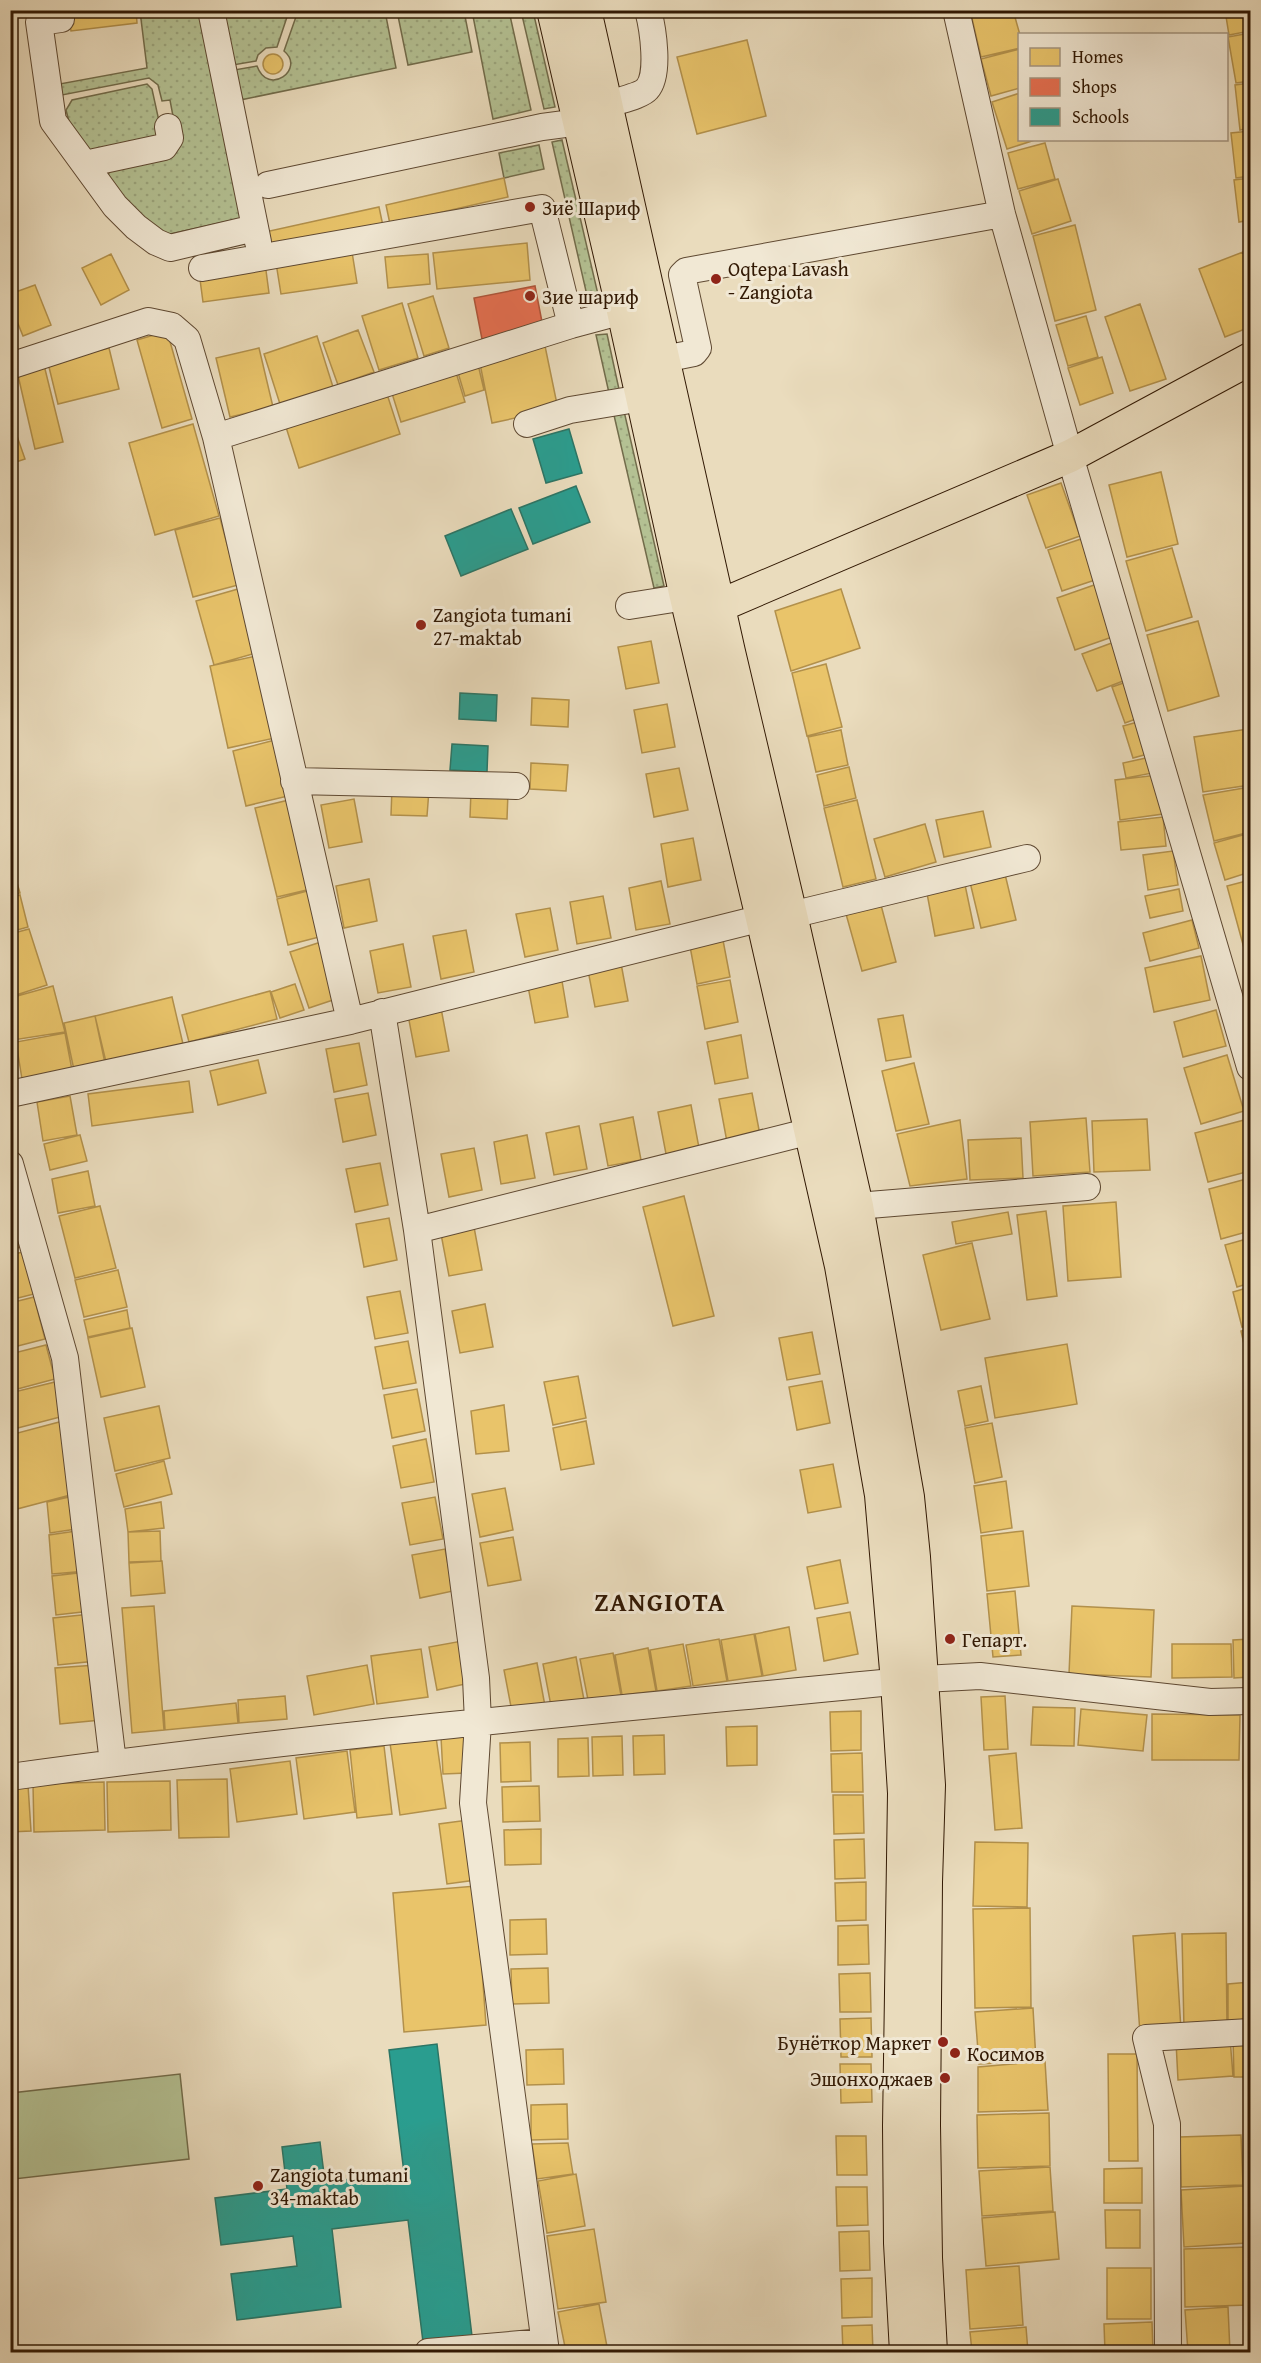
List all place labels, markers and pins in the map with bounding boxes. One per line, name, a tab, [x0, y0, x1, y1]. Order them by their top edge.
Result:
place label: Зиё Шариф	[542, 193, 640, 222]
marker: Зиё Шариф	[523, 200, 537, 214]
place label: Oqtepa Lavash - Zangiota	[728, 254, 849, 306]
marker: Oqtepa Lavash - Zangiota	[709, 272, 723, 286]
place label: Зие шариф	[542, 282, 639, 311]
marker: Зие шариф	[523, 289, 537, 303]
place label: Zangiota tumani 27-maktab	[433, 600, 572, 652]
marker: Zangiota tumani 27-maktab	[414, 618, 428, 632]
place label: Гепарт.	[962, 1625, 1027, 1654]
marker: Гепарт.	[943, 1632, 957, 1646]
place label: Бунёткор Маркет	[777, 2028, 931, 2057]
marker: Бунёткор Маркет	[936, 2035, 950, 2049]
place label: Косимов	[967, 2039, 1045, 2068]
marker: Косимов	[948, 2046, 962, 2060]
place label: Эшонходжаев	[810, 2064, 933, 2093]
marker: Эшонходжаев	[938, 2071, 952, 2085]
place label: Zangiota tumani 34-maktab	[270, 2160, 409, 2212]
marker: Zangiota tumani 34-maktab	[251, 2179, 265, 2193]

